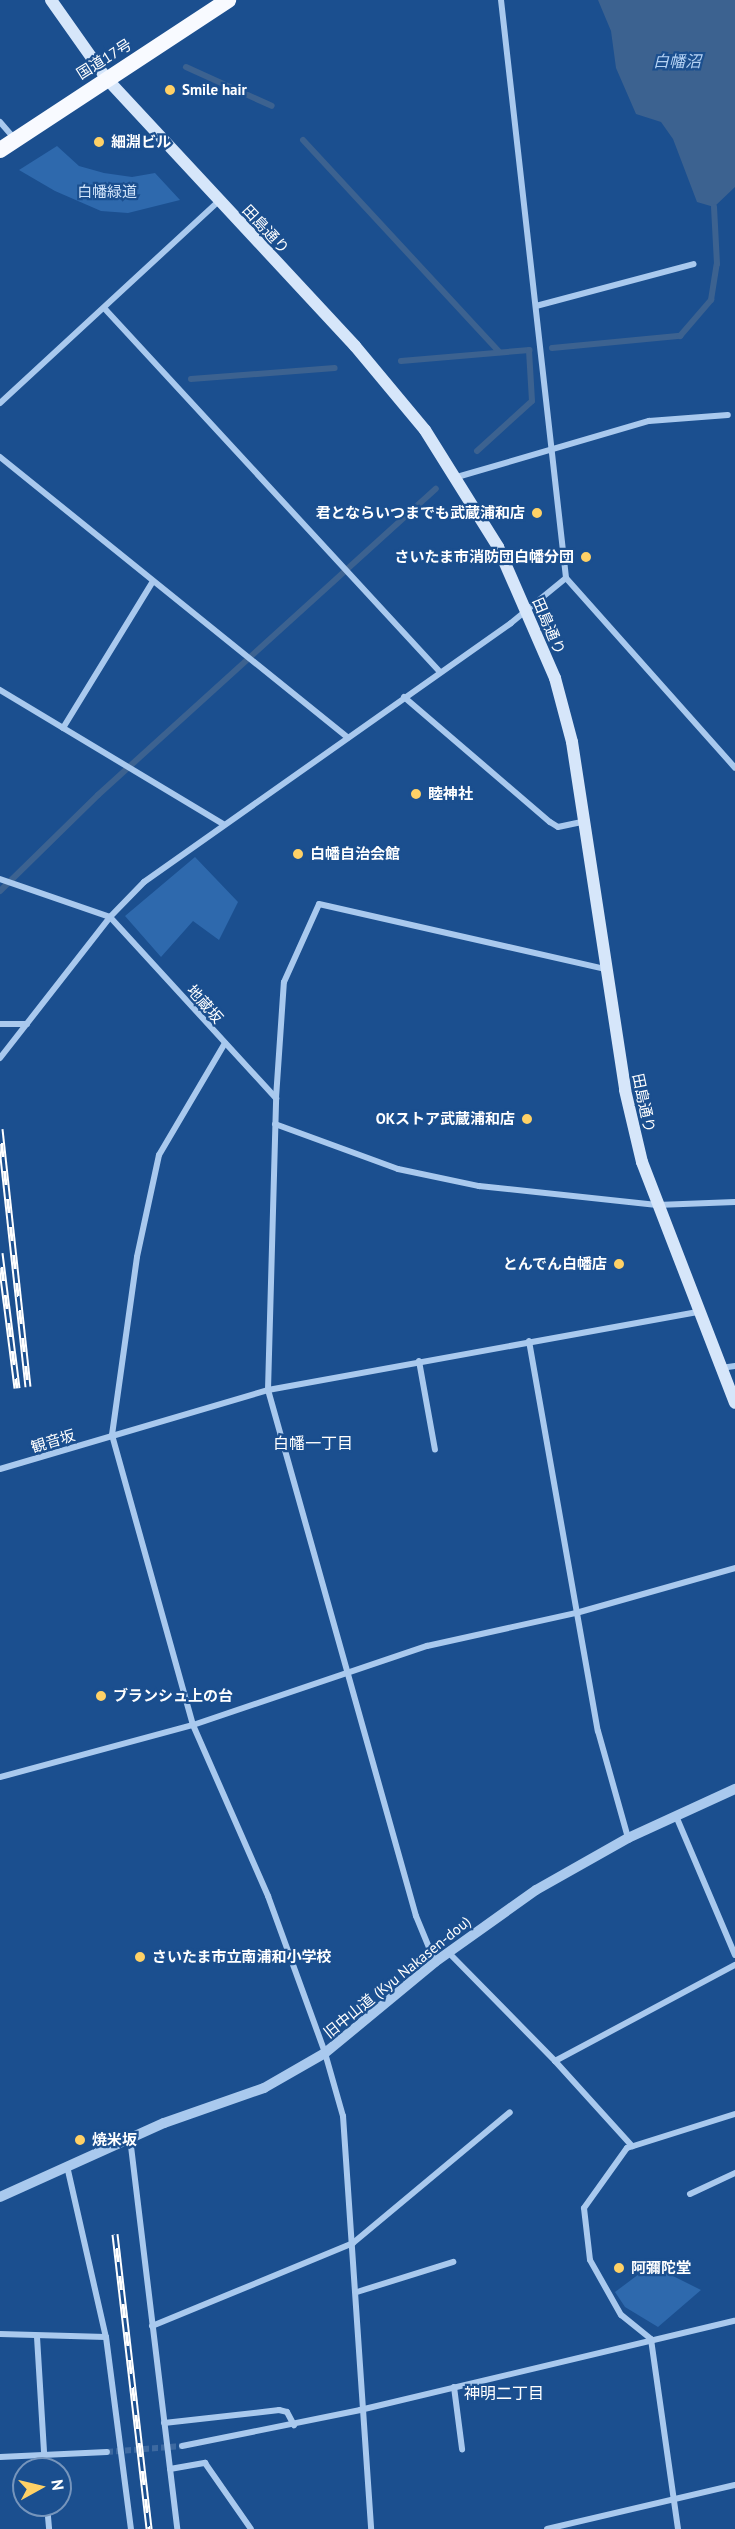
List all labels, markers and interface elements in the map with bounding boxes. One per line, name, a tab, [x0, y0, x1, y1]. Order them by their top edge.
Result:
street label: 国道17号	[73, 35, 135, 83]
water label: 白幡沼	[653, 51, 701, 71]
place label: Smile hair	[182, 81, 247, 99]
marker: Smile hair	[163, 83, 177, 97]
place label: 細淵ビル	[111, 133, 171, 151]
marker: 細淵ビル	[92, 135, 106, 149]
park label: 白幡緑道	[77, 183, 137, 201]
street label: 田島通り	[239, 201, 293, 257]
place label: 君とならいつまでも武蔵浦和店	[315, 504, 525, 522]
marker: 君とならいつまでも武蔵浦和店	[530, 506, 544, 520]
place label: さいたま市消防団白幡分団	[394, 548, 574, 566]
marker: さいたま市消防団白幡分団	[579, 550, 593, 564]
street label: 田島通り	[529, 595, 569, 657]
place label: 睦神社	[428, 785, 473, 803]
marker: 睦神社	[409, 787, 423, 801]
place label: 白幡自治会館	[310, 845, 400, 863]
marker: 白幡自治会館	[291, 847, 305, 861]
street label: 地蔵坂	[183, 981, 227, 1027]
street label: 田島通り	[629, 1072, 659, 1134]
place label: OKストア武蔵浦和店	[376, 1110, 515, 1128]
marker: OKストア武蔵浦和店	[520, 1112, 534, 1126]
place label: とんでん白幡店	[502, 1255, 607, 1273]
marker: とんでん白幡店	[612, 1257, 626, 1271]
street label: 観音坂	[29, 1426, 77, 1456]
district label: 白幡一丁目	[273, 1433, 353, 1453]
place label: ブランシュ上の台	[113, 1687, 233, 1705]
marker: ブランシュ上の台	[94, 1689, 108, 1703]
street label: 旧中山道 (Kyu Nakasen-dou)	[320, 1912, 474, 2042]
place label: さいたま市立南浦和小学校	[152, 1948, 332, 1966]
marker: さいたま市立南浦和小学校	[133, 1950, 147, 1964]
place label: 焼米坂	[92, 2131, 137, 2149]
marker: 焼米坂	[73, 2133, 87, 2147]
place label: 阿彌陀堂	[631, 2259, 691, 2277]
marker: 阿彌陀堂	[612, 2261, 626, 2275]
district label: 神明二丁目	[464, 2383, 544, 2403]
north arrow	[12, 2457, 72, 2517]
text: N	[47, 2478, 68, 2491]

